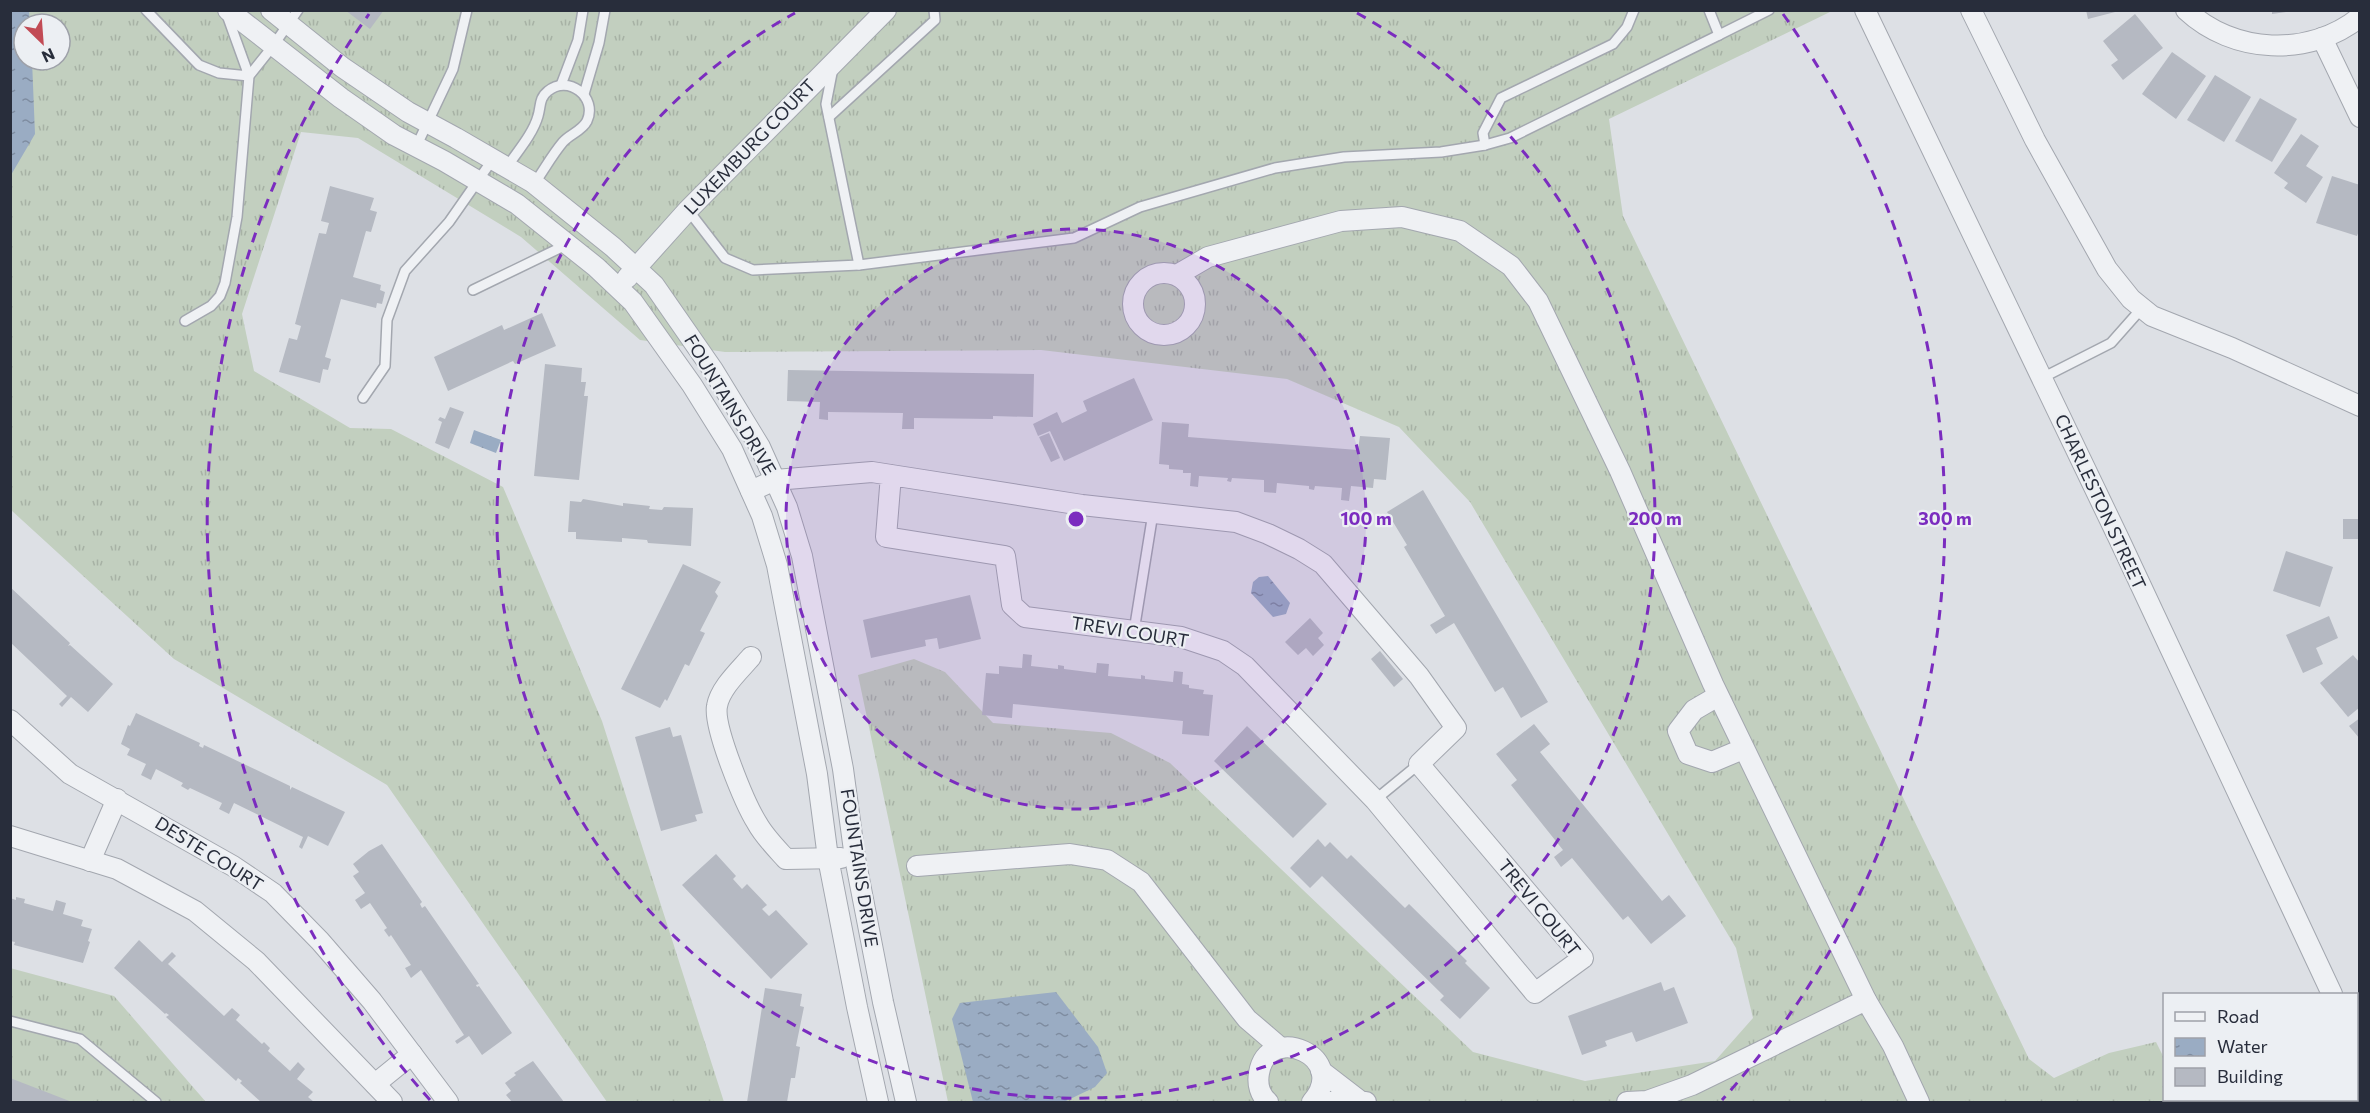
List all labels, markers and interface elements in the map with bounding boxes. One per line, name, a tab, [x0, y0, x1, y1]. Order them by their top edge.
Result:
north arrow	[12, 12, 72, 72]
text: N	[39, 45, 58, 67]
street label: LUXEMBURG COURT	[679, 74, 820, 219]
street label: FOUNTAINS DRIVE	[680, 330, 782, 479]
street label: CHARLESTON STREET	[2051, 410, 2151, 593]
text: 100 m	[1340, 507, 1392, 529]
text: 200 m	[1628, 507, 1682, 529]
text: 300 m	[1918, 507, 1972, 529]
centre of rings	[1066, 509, 1086, 529]
street label: TREVI COURT	[1070, 611, 1190, 651]
street label: FOUNTAINS DRIVE	[837, 787, 883, 949]
street label: DESTE COURT	[151, 811, 268, 895]
street label: TREVI COURT	[1494, 854, 1586, 960]
legend	[2163, 993, 2358, 1101]
text: Road	[2217, 1005, 2259, 1027]
text: Water	[2217, 1035, 2268, 1057]
text: Building	[2217, 1065, 2283, 1087]

